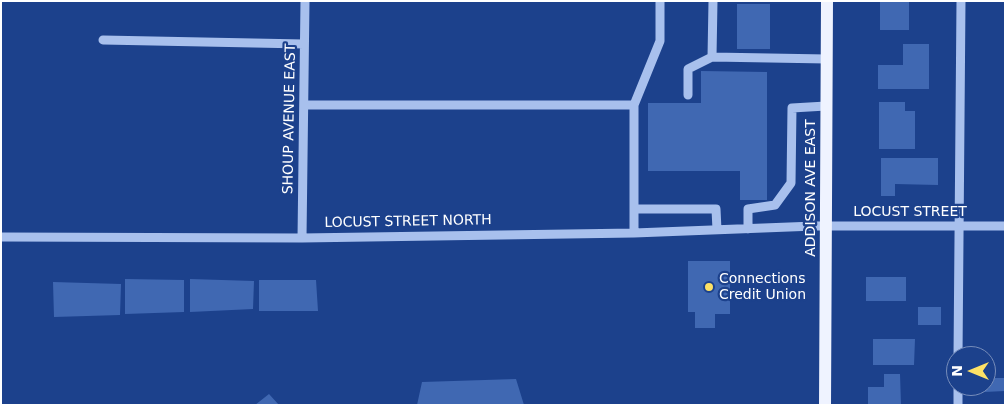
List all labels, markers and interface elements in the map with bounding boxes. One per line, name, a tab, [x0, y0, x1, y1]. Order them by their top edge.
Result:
street label: SHOUP AVENUE EAST	[280, 44, 300, 194]
street label: ADDISON AVE EAST	[803, 119, 819, 257]
street label: LOCUST STREET	[853, 204, 967, 220]
street label: LOCUST STREET NORTH	[324, 212, 492, 232]
place label: Connections Credit Union	[719, 271, 806, 304]
marker: Connections Credit Union	[703, 281, 715, 293]
north arrow	[946, 346, 996, 396]
text: N	[949, 365, 965, 377]

